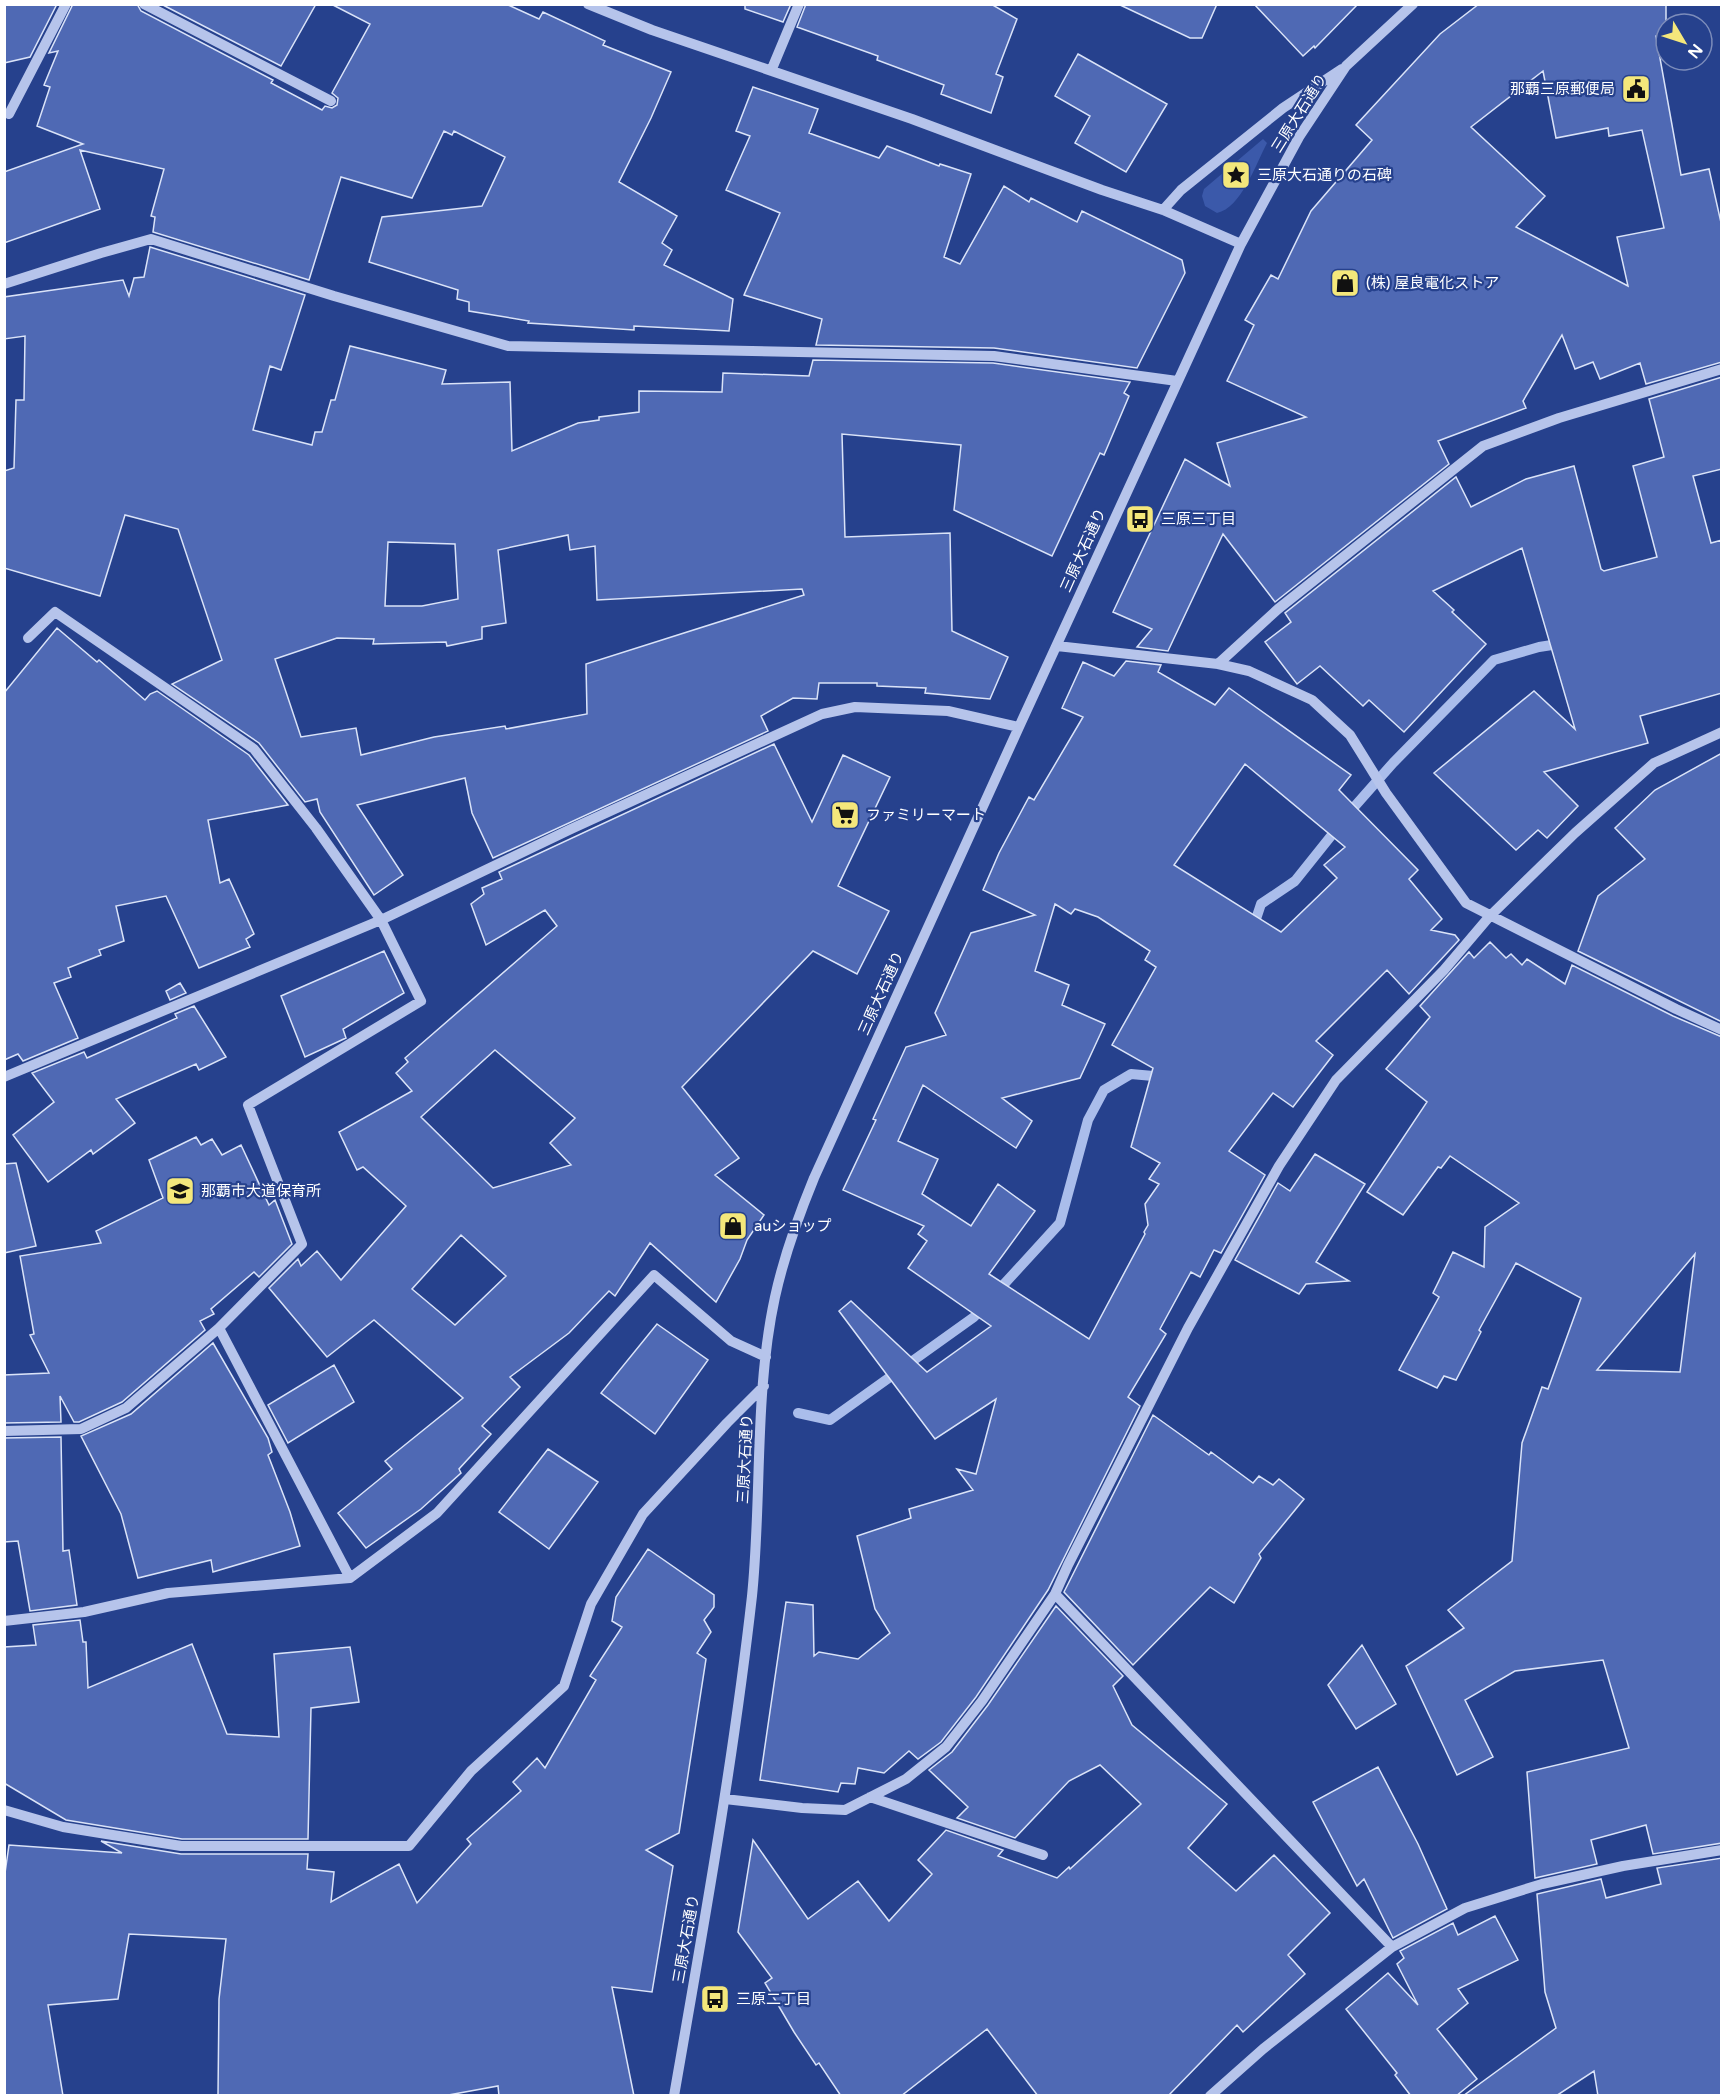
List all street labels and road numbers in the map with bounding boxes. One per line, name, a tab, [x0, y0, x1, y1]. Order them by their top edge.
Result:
street label: 三原大石通り	[1268, 70, 1330, 156]
street label: 三原大石通り	[1056, 505, 1110, 595]
street label: 三原大石通り	[854, 948, 908, 1038]
street label: 三原大石通り	[734, 1414, 756, 1504]
street label: 三原大石通り	[669, 1893, 703, 1985]

